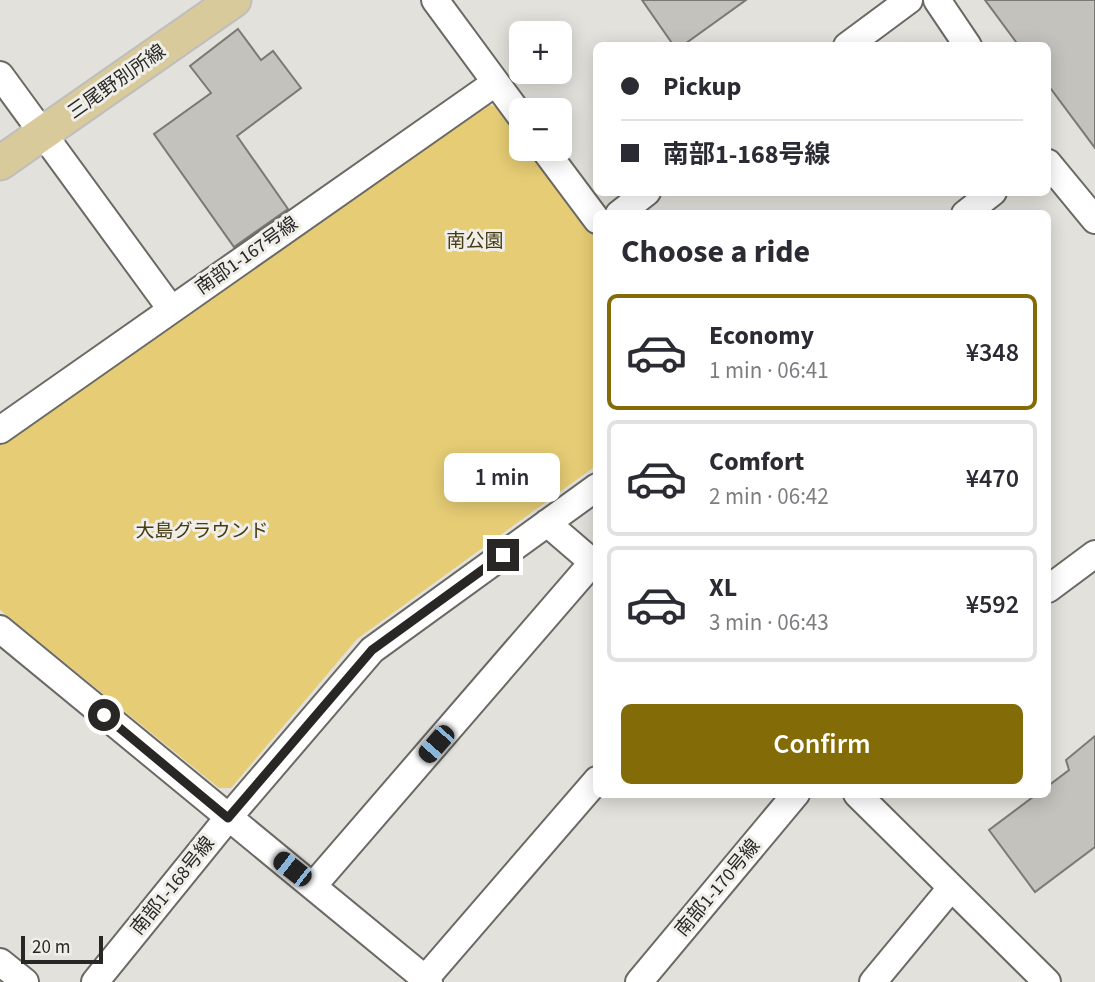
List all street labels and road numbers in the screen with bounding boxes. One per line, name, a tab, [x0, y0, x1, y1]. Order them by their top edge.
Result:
street label: 三尾野別所線	[63, 38, 171, 126]
street label: 南部1-167号線	[190, 211, 304, 301]
street label: 南部1-168号線	[125, 831, 221, 941]
street label: 南部1-170号線	[669, 833, 767, 943]

